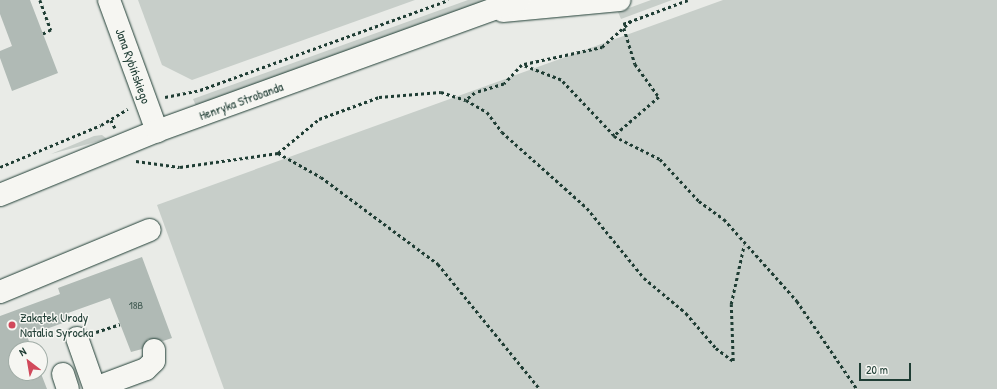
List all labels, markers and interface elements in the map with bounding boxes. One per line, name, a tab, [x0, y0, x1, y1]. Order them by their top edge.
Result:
street label: Jana Rybińskiego	[112, 26, 154, 106]
street label: Henryka Strobanda	[197, 79, 285, 123]
house number: 18B	[129, 298, 143, 312]
place label: Zakątek Urody Natalia Syrocka	[20, 310, 93, 341]
marker: Zakątek Urody Natalia Syrocka	[7, 320, 17, 330]
north arrow	[8, 341, 48, 381]
text: N	[16, 344, 28, 359]
scale bar	[861, 355, 913, 381]
text: 20 m	[866, 361, 888, 378]

